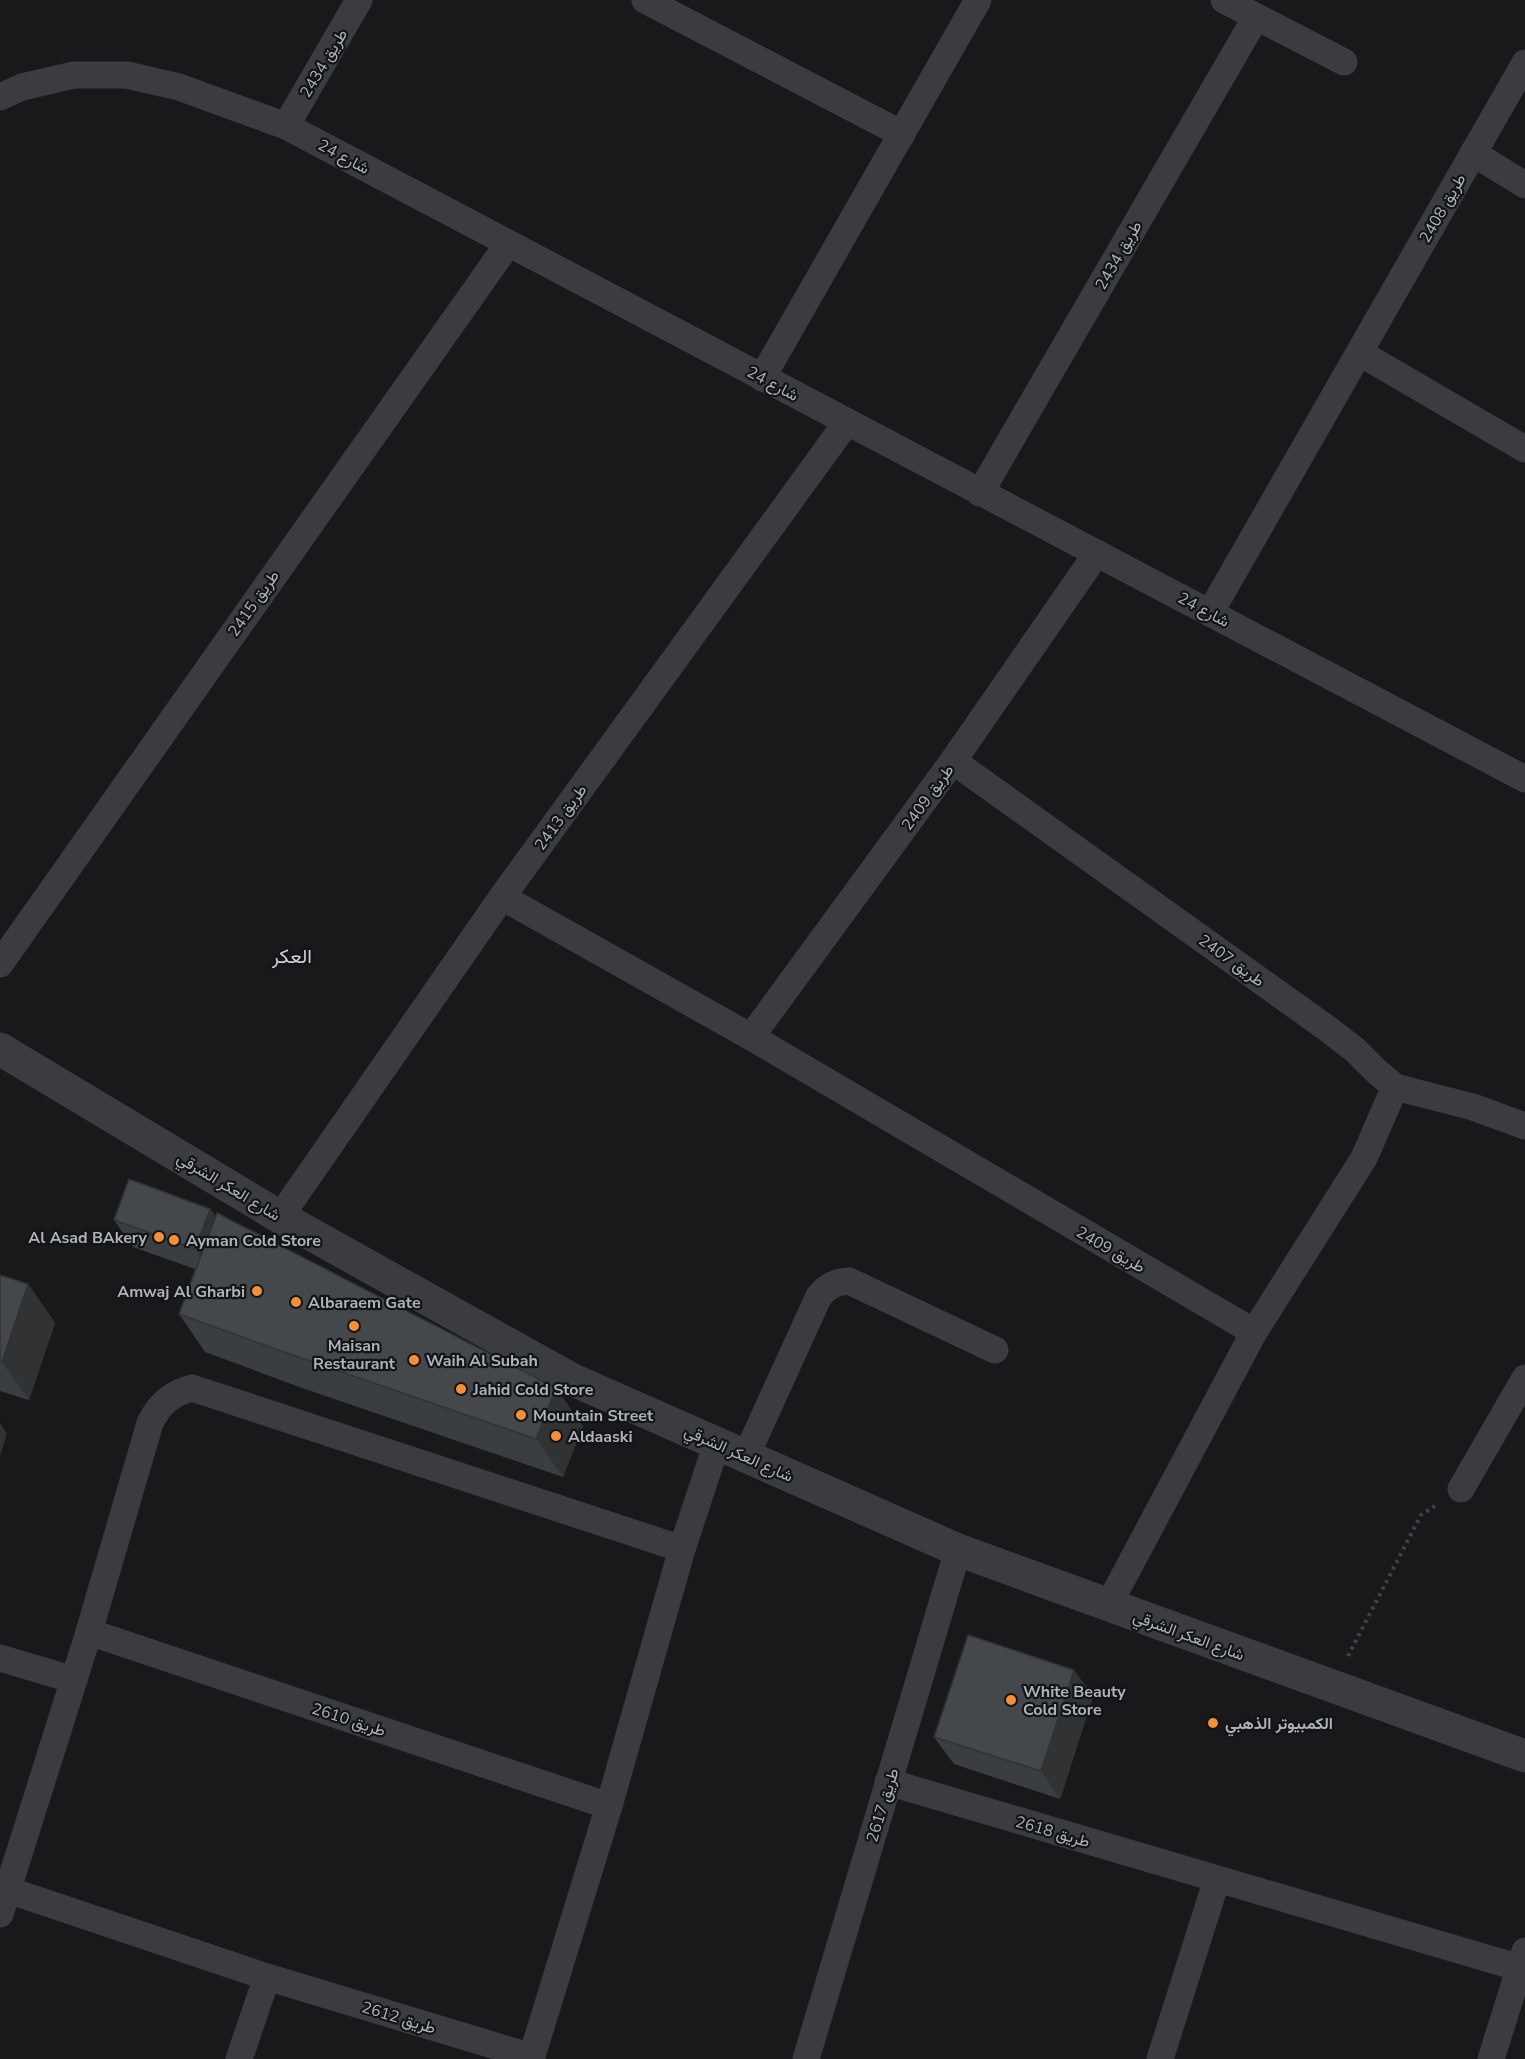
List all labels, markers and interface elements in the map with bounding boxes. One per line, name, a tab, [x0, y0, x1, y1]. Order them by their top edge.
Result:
street label: طريق 2434	[295, 25, 353, 102]
street label: شارع 24	[314, 134, 373, 180]
street label: طريق 2408	[1414, 170, 1472, 247]
street label: طريق 2434	[1090, 217, 1148, 294]
street label: شارع 24	[743, 361, 802, 407]
street label: طريق 2415	[223, 566, 285, 641]
street label: شارع 24	[1174, 587, 1233, 633]
street label: طريق 2409	[896, 760, 959, 835]
street label: طريق 2413	[529, 780, 592, 855]
street label: طريق 2407	[1194, 929, 1269, 992]
district label: العكر	[271, 943, 312, 970]
street label: شارع العكر الشرقي	[172, 1147, 284, 1228]
street label: طريق 2409	[1072, 1221, 1149, 1279]
place label: Al Asad BAkery	[28, 1227, 148, 1249]
marker: Al Asad BAkery	[152, 1230, 166, 1244]
place label: Ayman Cold Store	[186, 1230, 321, 1252]
marker: Ayman Cold Store	[167, 1233, 181, 1247]
place label: Amwaj Al Gharbi	[117, 1281, 245, 1303]
marker: Amwaj Al Gharbi	[250, 1284, 264, 1298]
place label: Albaraem Gate	[308, 1292, 421, 1314]
marker: Albaraem Gate	[289, 1295, 303, 1309]
marker: Maisan Restaurant	[347, 1319, 361, 1333]
place label: Maisan Restaurant	[313, 1335, 396, 1375]
place label: Waih Al Subah	[426, 1350, 538, 1372]
marker: Waih Al Subah	[407, 1353, 421, 1367]
place label: Jahid Cold Store	[472, 1379, 594, 1401]
marker: Jahid Cold Store	[454, 1382, 468, 1396]
place label: Mountain Street	[533, 1405, 654, 1427]
marker: Mountain Street	[514, 1408, 528, 1422]
street label: شارع العكر الشرقي	[680, 1420, 796, 1490]
place label: Aldaaski	[568, 1426, 633, 1448]
marker: Aldaaski	[549, 1429, 563, 1443]
street label: شارع العكر الشرقي	[1129, 1606, 1247, 1668]
place label: White Beauty Cold Store	[1023, 1681, 1126, 1721]
marker: White Beauty Cold Store	[1004, 1693, 1018, 1707]
street label: طريق 2610	[309, 1698, 388, 1742]
place label: الكمبيوتر الذهبي	[1225, 1713, 1333, 1737]
marker: الكمبيوتر الذهبي	[1206, 1716, 1220, 1730]
street label: طريق 2617	[861, 1766, 905, 1845]
street label: طريق 2618	[1013, 1811, 1093, 1853]
street label: طريق 2612	[359, 1996, 438, 2040]

